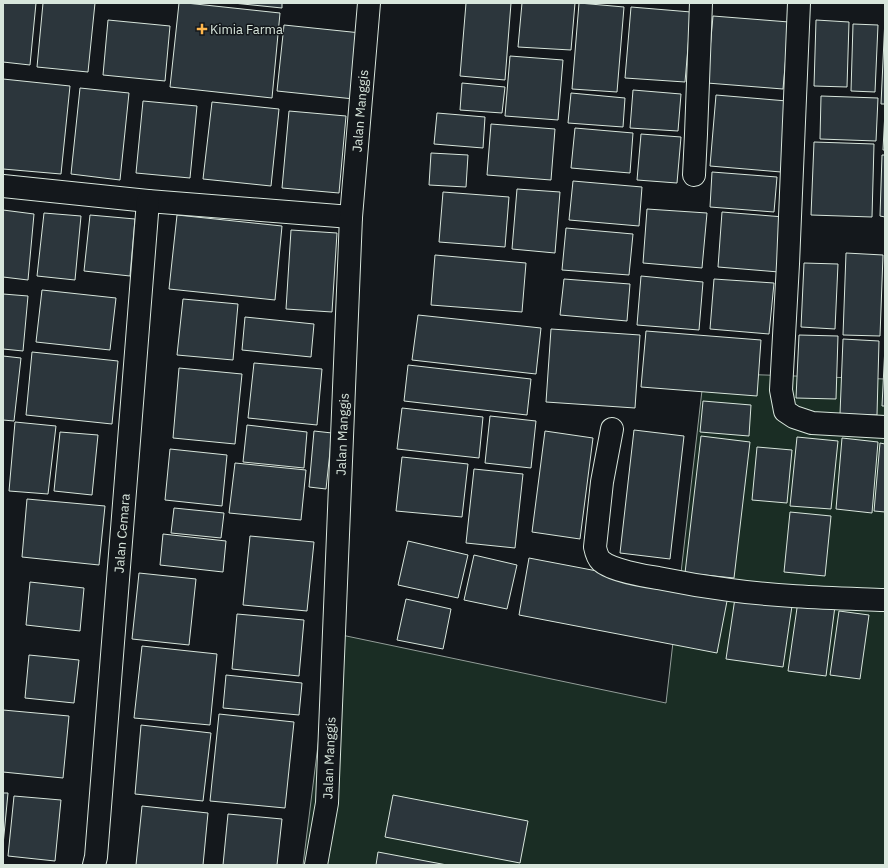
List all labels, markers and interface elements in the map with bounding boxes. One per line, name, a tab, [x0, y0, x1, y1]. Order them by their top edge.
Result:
place label: Kimia Farma	[210, 21, 283, 38]
marker: Kimia Farma	[197, 24, 207, 34]
street label: Jalan Manggis	[348, 69, 372, 153]
street label: Jalan Manggis	[332, 393, 353, 476]
street label: Jalan Cemara	[111, 493, 134, 574]
street label: Jalan Manggis	[319, 716, 340, 800]

